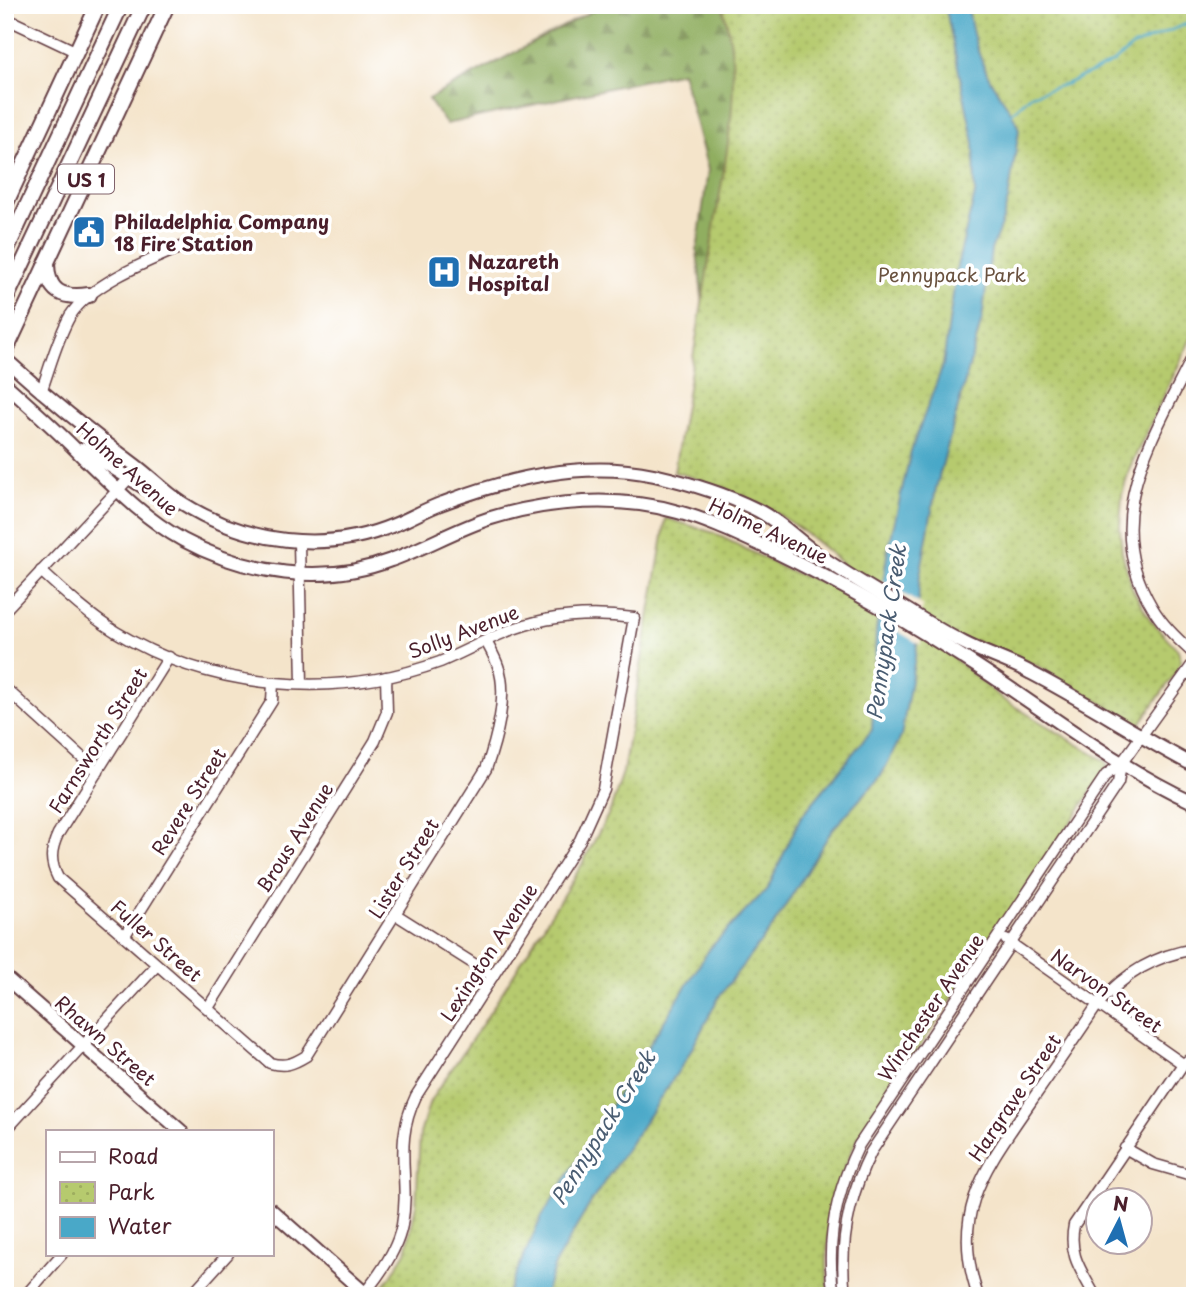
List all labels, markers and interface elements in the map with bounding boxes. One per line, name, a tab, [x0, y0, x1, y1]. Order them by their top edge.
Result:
road number: US 1	[58, 164, 114, 194]
place label: Philadelphia Company 18 Fire Station	[114, 207, 329, 257]
public building icon: Philadelphia Company 18 Fire Station	[70, 213, 108, 251]
place label: Nazareth Hospital	[468, 247, 559, 297]
hospital icon: Nazareth Hospital	[425, 253, 463, 291]
park label: Pennypack Park	[878, 260, 1027, 288]
street label: Holme Avenue	[71, 415, 185, 521]
street label: Holme Avenue	[705, 490, 833, 570]
water label: Pennypack Creek	[857, 541, 913, 722]
street label: Solly Avenue	[404, 597, 522, 665]
street label: Farnsworth Street	[41, 662, 153, 818]
street label: Revere Street	[144, 742, 232, 860]
street label: Brous Avenue	[249, 777, 339, 897]
street label: Lister Street	[361, 812, 445, 923]
street label: Lexington Avenue	[433, 877, 543, 1027]
street label: Fuller Street	[105, 892, 209, 988]
street label: Winchester Avenue	[870, 928, 990, 1086]
street label: Narvon Street	[1046, 941, 1169, 1039]
street label: Rhawn Street	[49, 988, 163, 1092]
street label: Hargrave Street	[961, 1028, 1067, 1166]
water label: Pennypack Creek	[542, 1043, 663, 1210]
legend	[46, 1130, 273, 1256]
text: Road	[108, 1139, 159, 1171]
text: Park	[108, 1175, 155, 1207]
north arrow	[1084, 1186, 1154, 1256]
text: N	[1112, 1188, 1130, 1218]
text: Water	[108, 1209, 172, 1241]

